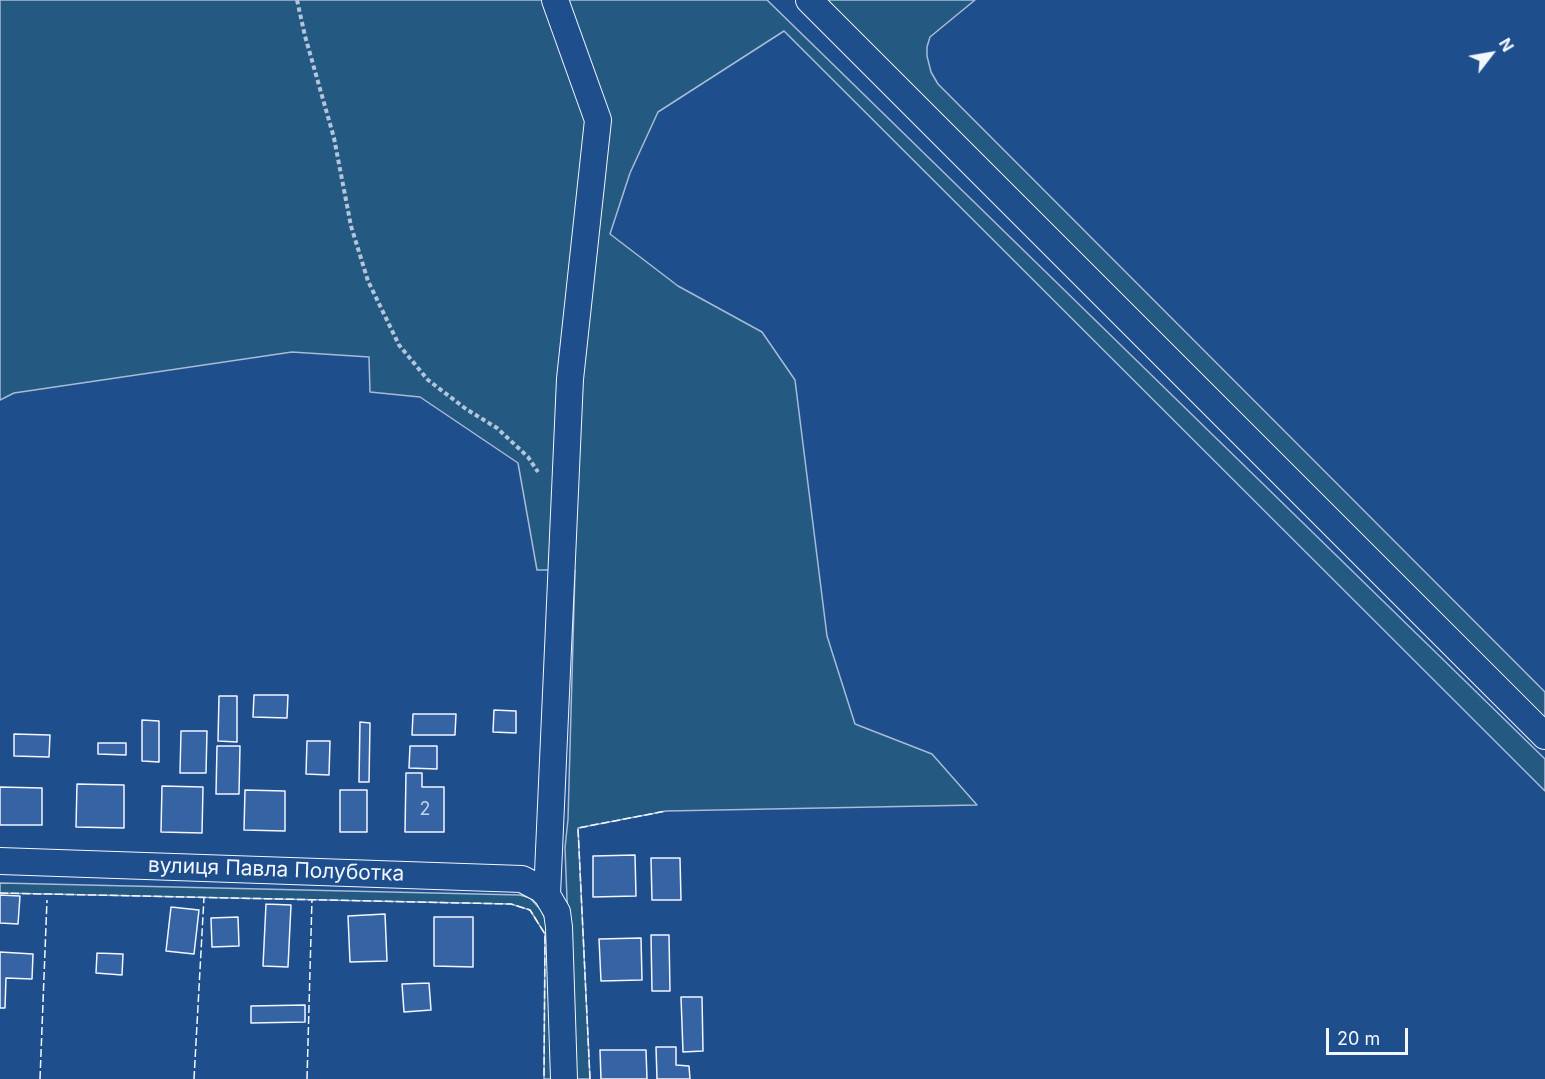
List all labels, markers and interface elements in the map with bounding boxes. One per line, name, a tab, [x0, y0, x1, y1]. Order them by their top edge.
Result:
north arrow	[1461, 24, 1521, 84]
text: N	[1495, 34, 1518, 55]
house number: 2	[420, 799, 430, 821]
street label: вулиця Павла Полуботка	[147, 853, 405, 887]
scale bar	[1329, 1016, 1412, 1054]
text: 20 m	[1337, 1028, 1380, 1049]

